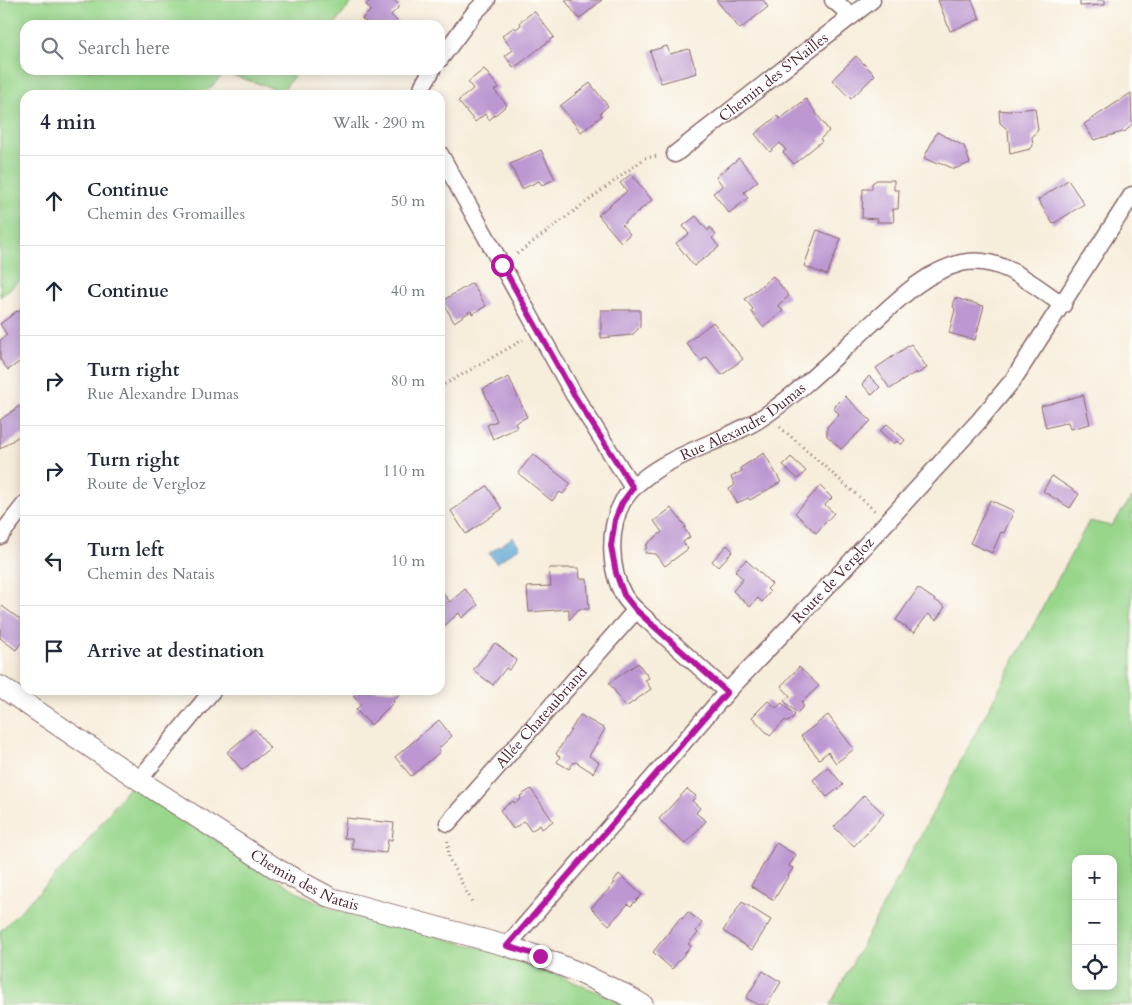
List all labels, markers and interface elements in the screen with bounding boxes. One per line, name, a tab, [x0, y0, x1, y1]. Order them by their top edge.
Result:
search box	[20, 20, 445, 75]
street label: Chemin des S'Nailles	[715, 28, 832, 126]
icon: search	[38, 34, 66, 62]
text: Search here	[78, 35, 170, 61]
text: 4 min	[40, 108, 96, 137]
text: Walk · 290 m	[333, 112, 425, 134]
text: Continue	[87, 177, 169, 203]
icon: ahead	[40, 187, 68, 215]
text: 50 m	[391, 190, 425, 212]
text: Chemin des Gromailles	[87, 203, 245, 225]
route start	[491, 254, 514, 277]
icon: ahead	[40, 277, 68, 305]
text: Continue	[87, 278, 169, 304]
text: 40 m	[391, 280, 425, 302]
text: Turn right	[87, 357, 179, 383]
icon: right	[40, 367, 68, 395]
text: 80 m	[391, 370, 425, 392]
street label: Rue Alexandre Dumas	[677, 378, 810, 465]
text: Rue Alexandre Dumas	[87, 383, 239, 405]
text: Turn right	[87, 447, 179, 473]
icon: right	[40, 457, 68, 485]
text: 110 m	[383, 460, 425, 482]
text: Route de Vergloz	[87, 473, 206, 495]
street label: Route de Vergloz	[787, 532, 879, 628]
text: Turn left	[87, 537, 164, 563]
icon: left	[40, 547, 68, 575]
text: 10 m	[391, 550, 425, 572]
text: Chemin des Natais	[87, 563, 215, 585]
icon: arrive	[40, 637, 68, 665]
text: Arrive at destination	[87, 638, 264, 664]
street label: Allée Chateaubriand	[491, 662, 592, 772]
street label: Chemin des Natais	[247, 844, 361, 915]
map controls	[1072, 855, 1117, 990]
button: +	[1072, 855, 1117, 900]
button: −	[1072, 900, 1117, 945]
route end	[529, 945, 552, 968]
button: locate	[1072, 945, 1117, 990]

